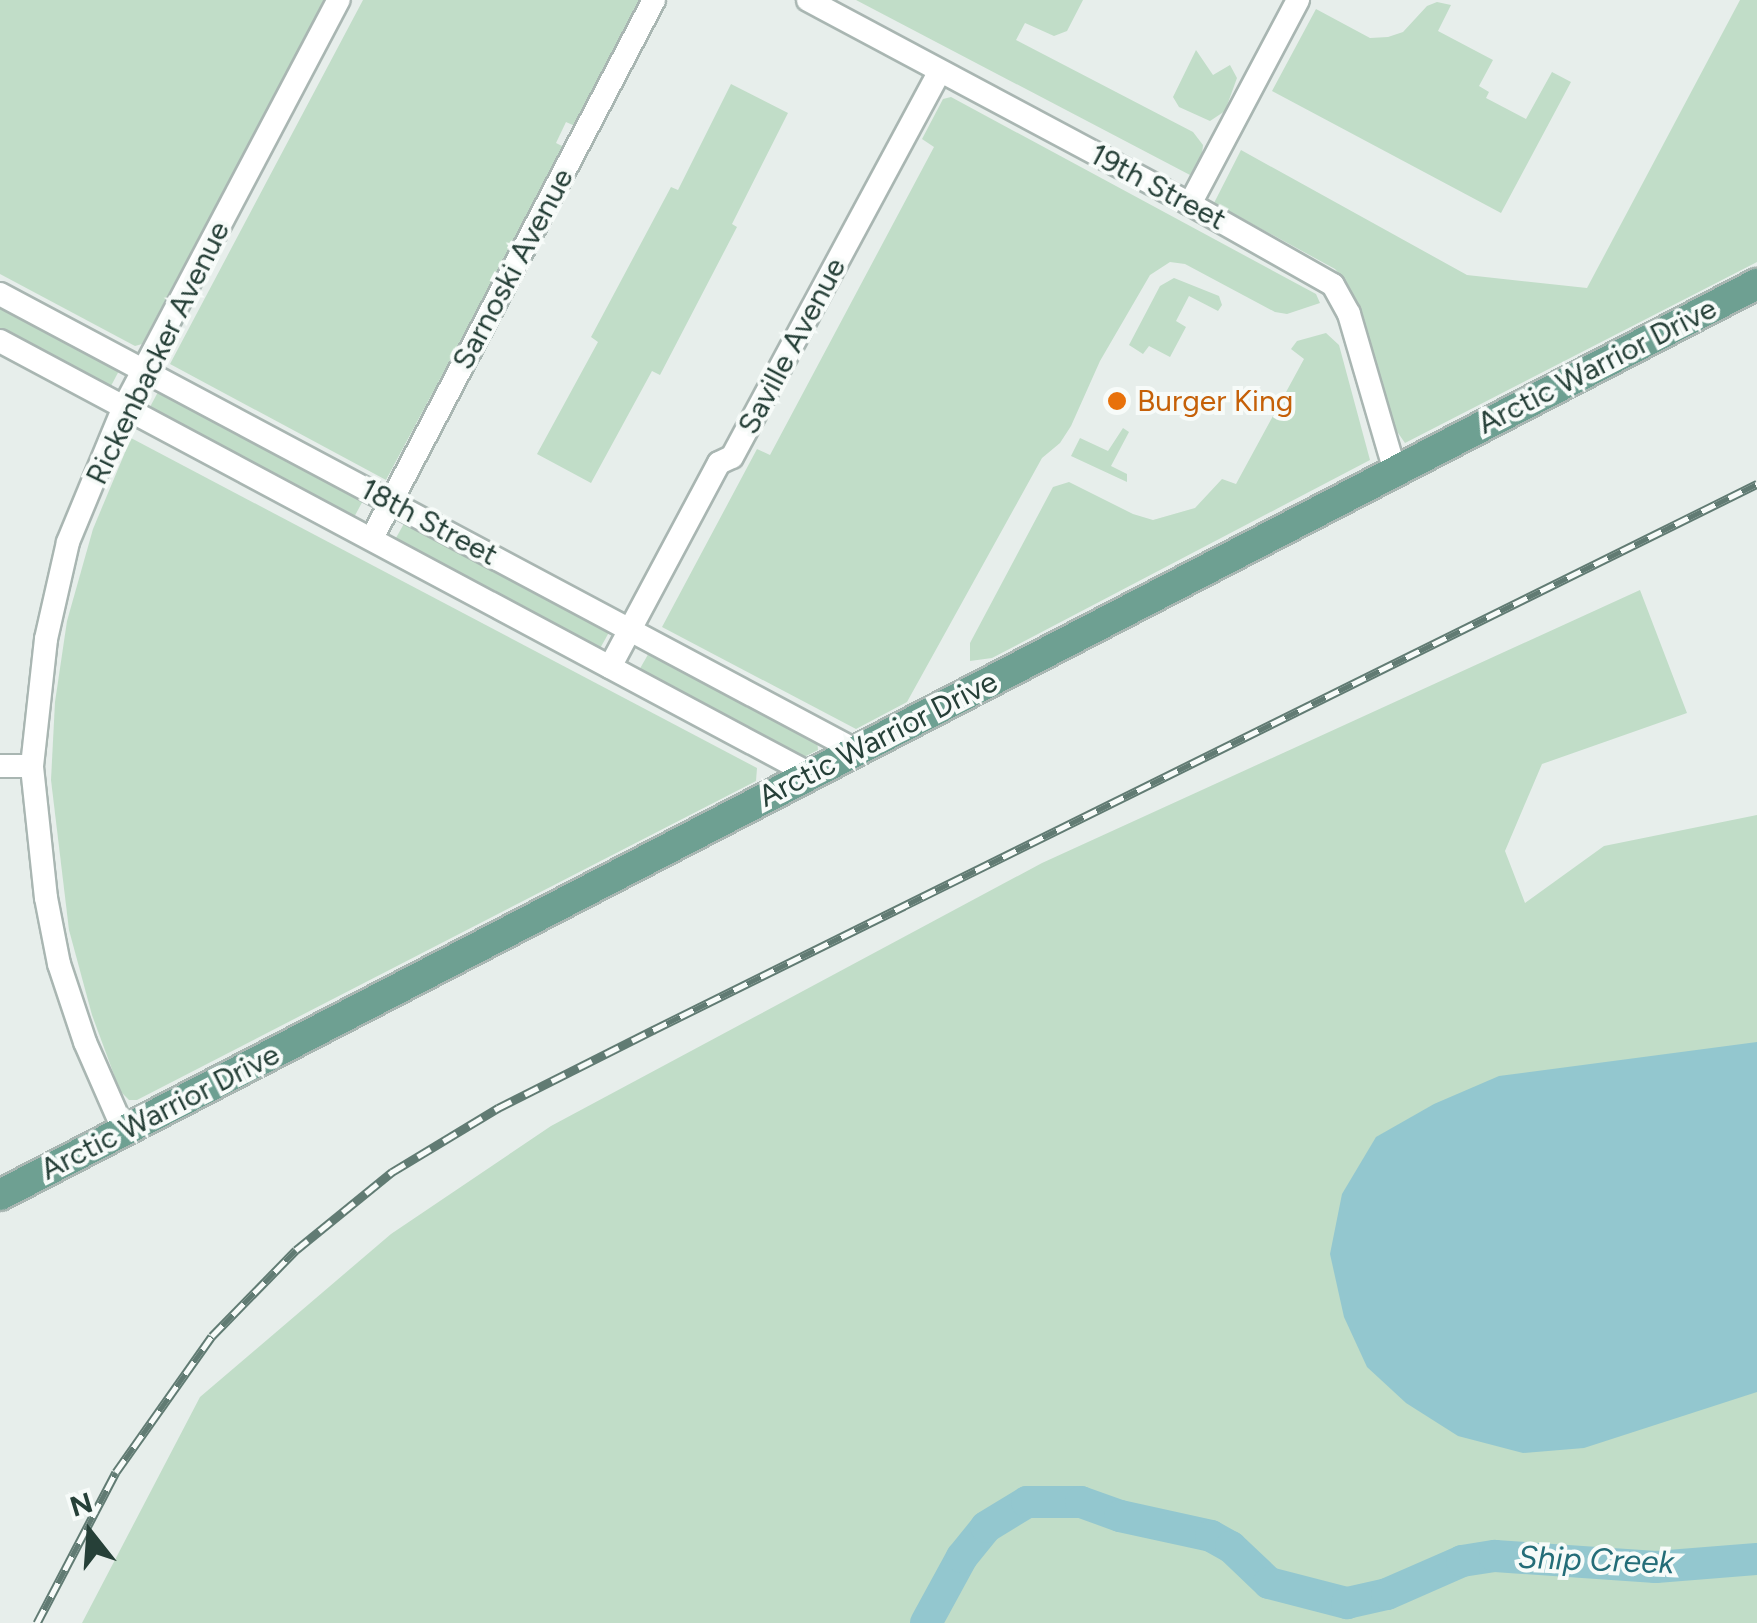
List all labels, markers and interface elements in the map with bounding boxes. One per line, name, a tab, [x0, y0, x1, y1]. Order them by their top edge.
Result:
street label: 19th Street	[1084, 136, 1232, 238]
street label: Sarnoski Avenue	[445, 162, 581, 376]
street label: Rickenbacker Avenue	[79, 216, 237, 490]
street label: Saville Avenue	[730, 252, 854, 440]
street label: Arctic Warrior Drive	[1472, 290, 1722, 442]
place label: Burger King	[1137, 383, 1293, 419]
marker: Burger King	[1106, 390, 1128, 412]
street label: 18th Street	[354, 471, 504, 573]
street label: Arctic Warrior Drive	[753, 663, 1003, 815]
street label: Arctic Warrior Drive	[35, 1036, 285, 1188]
north arrow	[40, 1483, 140, 1583]
text: N	[66, 1485, 97, 1524]
water label: Ship Creek	[1517, 1538, 1675, 1582]

